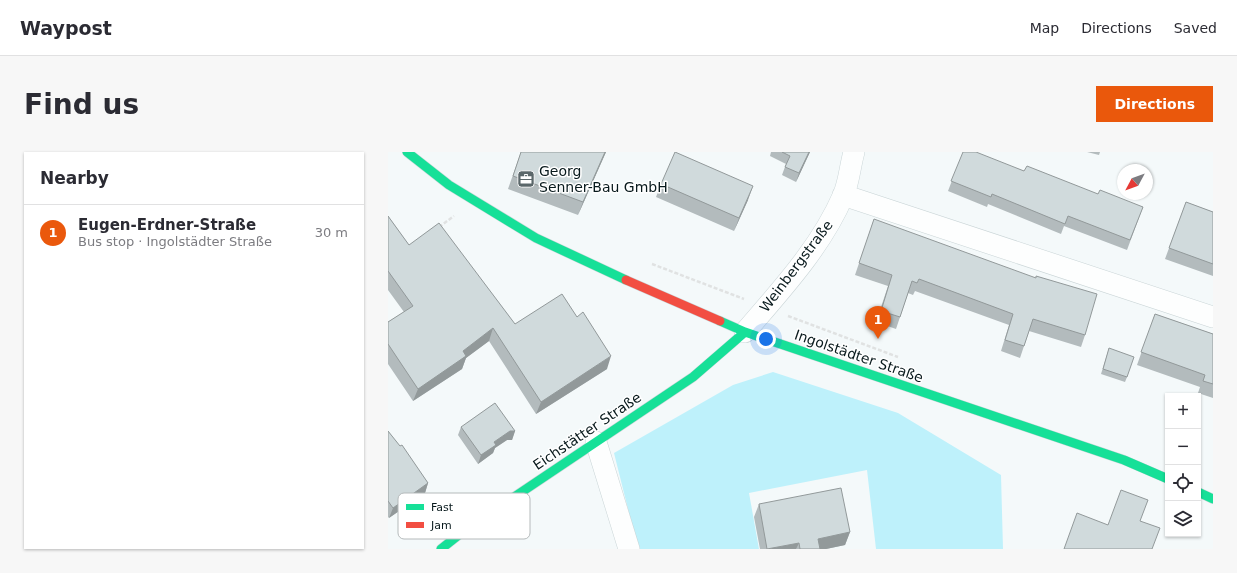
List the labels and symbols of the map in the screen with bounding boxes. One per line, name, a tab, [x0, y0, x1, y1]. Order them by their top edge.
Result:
place label: Georg Senner-Bau GmbH	[539, 163, 668, 195]
north arrow	[1117, 164, 1153, 200]
office icon: Georg Senner-Bau GmbH	[516, 169, 536, 189]
street label: Weinbergstraße	[756, 217, 836, 315]
pin: 1	[865, 306, 891, 339]
street label: Ingolstädter Straße	[793, 326, 925, 386]
your location	[756, 329, 776, 349]
street label: Eichstätter Straße	[530, 389, 644, 473]
legend	[398, 493, 530, 539]
text: Fast	[431, 501, 454, 514]
text: Jam	[430, 519, 452, 532]

